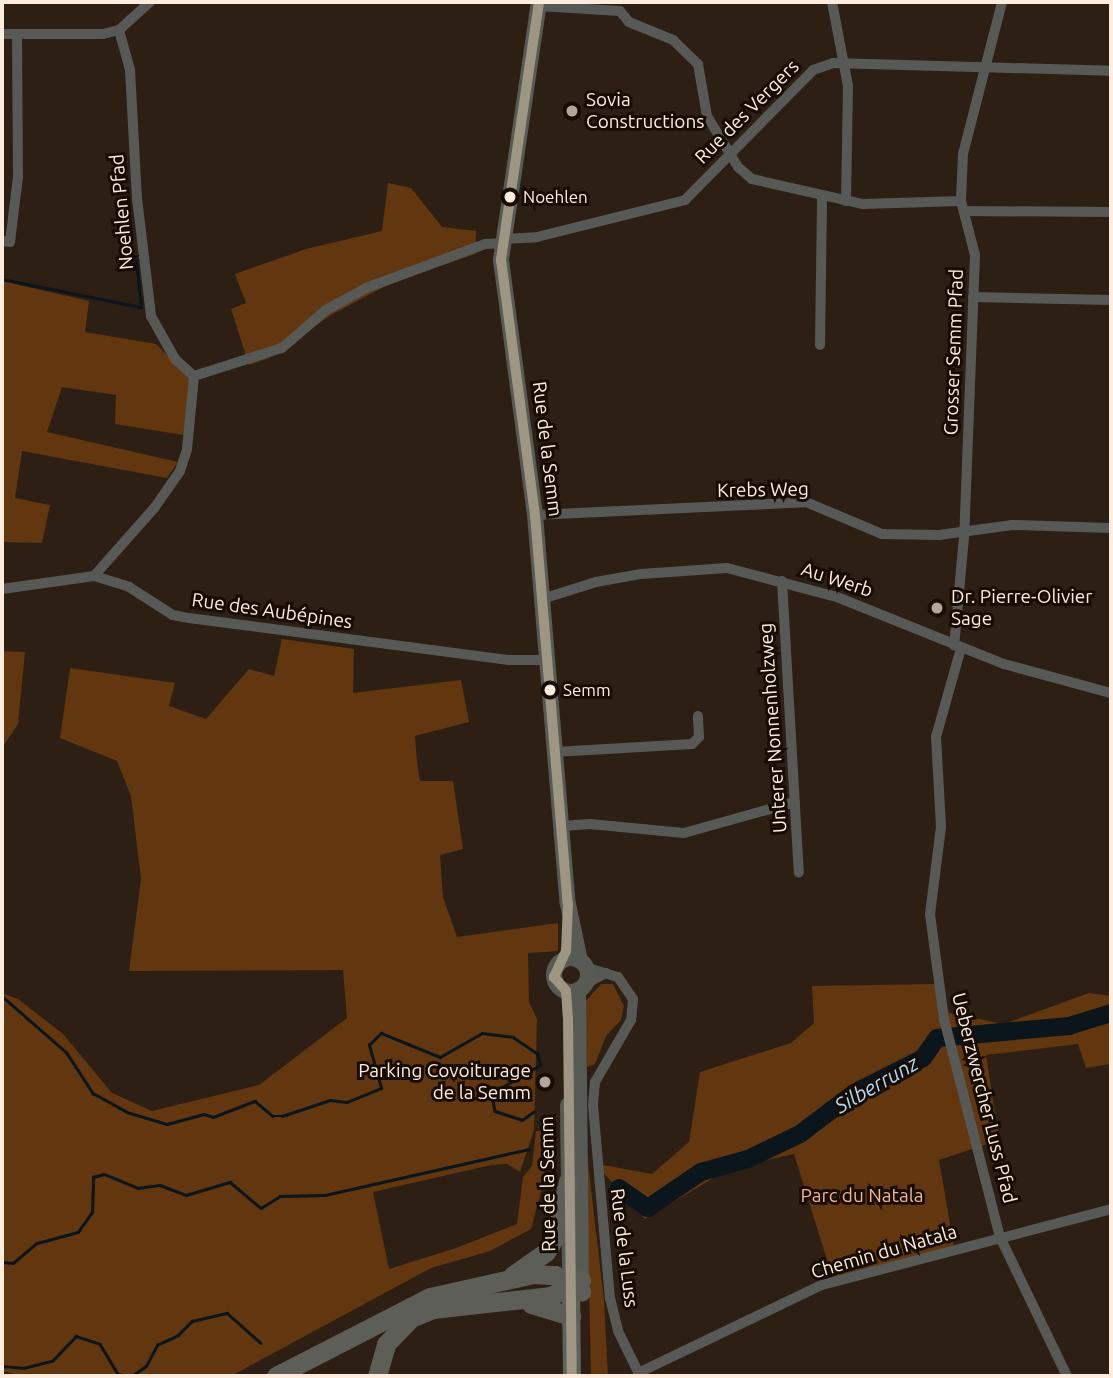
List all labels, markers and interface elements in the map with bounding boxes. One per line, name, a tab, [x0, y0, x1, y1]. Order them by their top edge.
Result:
street label: Rue des Vergers	[690, 55, 804, 169]
place label: Sovia Constructions	[586, 89, 704, 133]
marker: Sovia Constructions	[564, 103, 580, 119]
street label: Noehlen Pfad	[106, 153, 138, 271]
place label: Noehlen	[523, 187, 588, 207]
marker: Noehlen	[503, 190, 517, 204]
street label: Grosser Semm Pfad	[940, 268, 968, 436]
street label: Rue de la Semm	[527, 380, 567, 518]
street label: Krebs Weg	[717, 478, 809, 502]
street label: Au Werb	[798, 558, 876, 602]
place label: Dr. Pierre-Olivier Sage	[951, 586, 1093, 630]
street label: Rue des Aubépines	[190, 588, 354, 634]
marker: Dr. Pierre-Olivier Sage	[929, 600, 945, 616]
street label: Unterer Nonnenholzweg	[754, 622, 792, 834]
place label: Semm	[563, 680, 611, 700]
marker: Semm	[543, 683, 557, 697]
street label: Ueberzwercher Luss Pfad	[947, 990, 1021, 1206]
water label: Silberrunz	[830, 1050, 922, 1118]
place label: Parking Covoiturage de la Semm	[358, 1060, 531, 1104]
marker: Parking Covoiturage de la Semm	[537, 1074, 553, 1090]
street label: Rue de la Semm	[535, 1116, 561, 1252]
park label: Parc du Natala	[801, 1185, 923, 1207]
street label: Rue de la Luss	[605, 1187, 643, 1309]
street label: Chemin du Natala	[808, 1220, 960, 1284]

